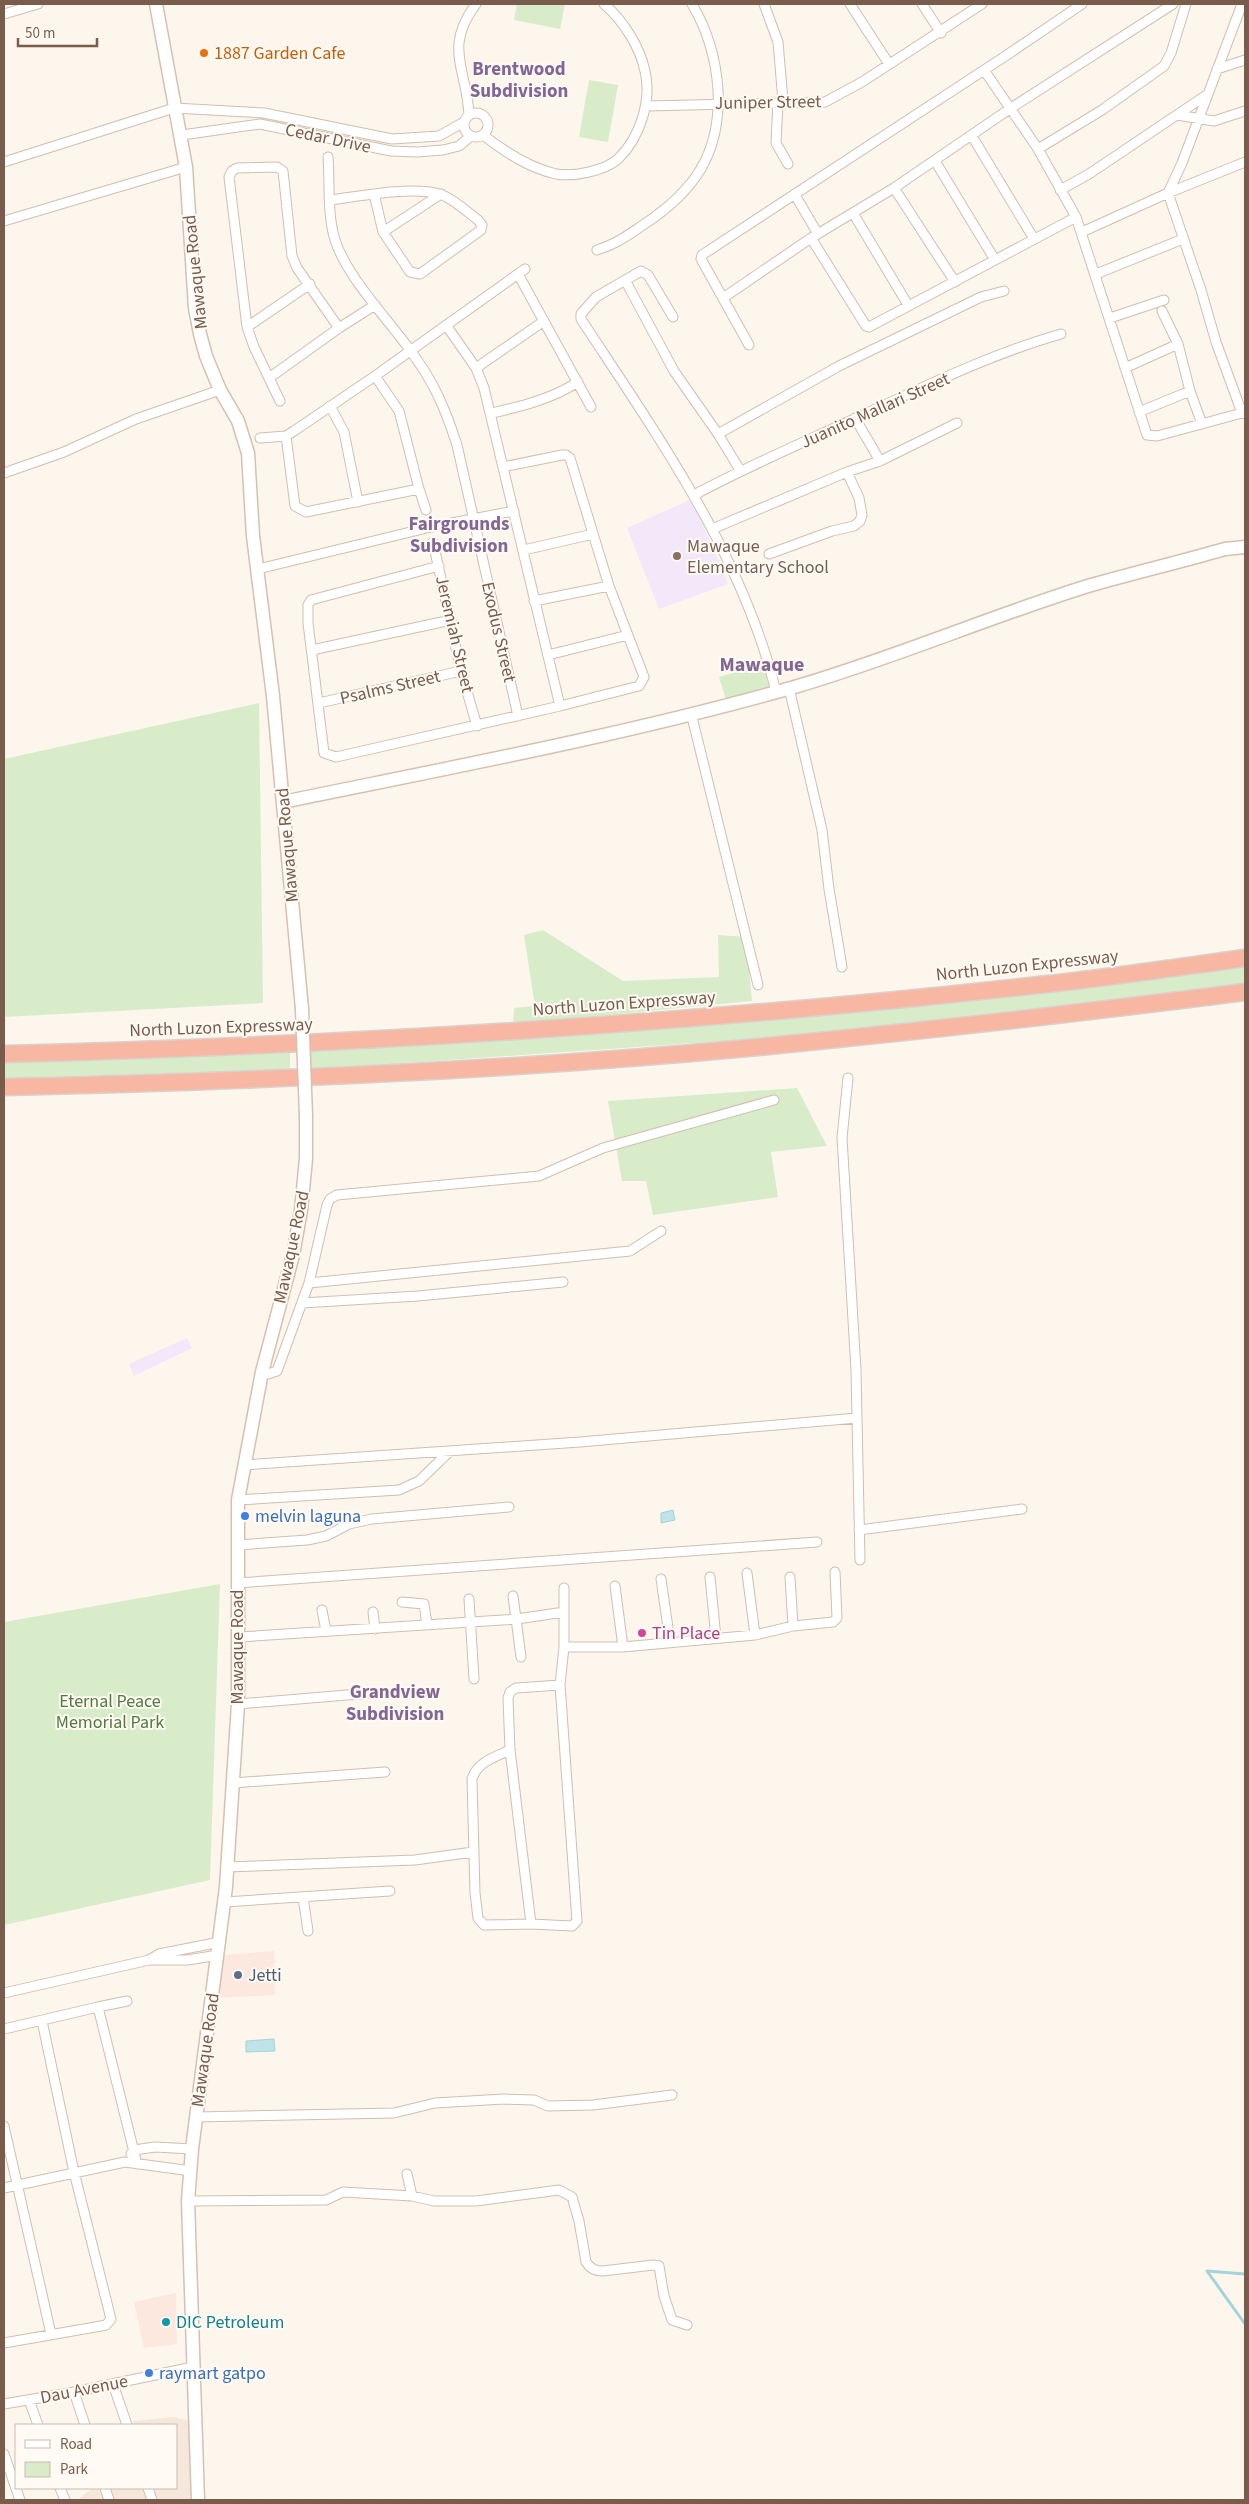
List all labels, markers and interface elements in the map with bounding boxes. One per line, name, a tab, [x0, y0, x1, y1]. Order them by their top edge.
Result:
scale bar	[18, 15, 96, 47]
text: 50 m	[25, 23, 55, 44]
place label: 1887 Garden Cafe	[214, 41, 345, 66]
marker: 1887 Garden Cafe	[198, 47, 210, 59]
district label: Brentwood Subdivision	[470, 56, 568, 105]
street label: Juniper Street	[715, 89, 822, 116]
street label: Cedar Drive	[283, 117, 373, 160]
street label: Mawaque Road	[177, 213, 214, 330]
street label: Juanito Mallari Street	[797, 366, 954, 455]
district label: Fairgrounds Subdivision	[409, 511, 509, 560]
place label: Mawaque Elementary School	[687, 534, 829, 580]
marker: Mawaque Elementary School	[671, 550, 683, 562]
street label: Jeremiah Street	[429, 573, 480, 695]
street label: Exodus Street	[475, 579, 522, 685]
district label: Mawaque	[720, 651, 804, 679]
street label: Psalms Street	[337, 664, 443, 711]
street label: Mawaque Road	[270, 787, 305, 903]
street label: North Luzon Expressway	[935, 943, 1120, 988]
street label: North Luzon Expressway	[532, 985, 717, 1022]
street label: North Luzon Expressway	[129, 1012, 314, 1043]
street label: Mawaque Road	[267, 1188, 316, 1306]
place label: melvin laguna	[255, 1504, 361, 1529]
marker: melvin laguna	[239, 1510, 251, 1522]
street label: Mawaque Road	[225, 1590, 250, 1704]
place label: Tin Place	[652, 1621, 720, 1646]
marker: Tin Place	[636, 1627, 648, 1639]
district label: Grandview Subdivision	[346, 1679, 444, 1728]
park label: Eternal Peace Memorial Park	[56, 1689, 164, 1735]
place label: Jetti	[248, 1963, 282, 1988]
marker: Jetti	[232, 1969, 244, 1981]
street label: Mawaque Road	[185, 1991, 226, 2109]
place label: DIC Petroleum	[176, 2310, 284, 2335]
marker: DIC Petroleum	[160, 2316, 172, 2328]
place label: raymart gatpo	[159, 2361, 266, 2386]
marker: raymart gatpo	[143, 2367, 155, 2379]
street label: Dau Avenue	[38, 2369, 130, 2410]
legend	[15, 2424, 178, 2489]
text: Road	[60, 2434, 92, 2455]
text: Park	[60, 2459, 89, 2480]

